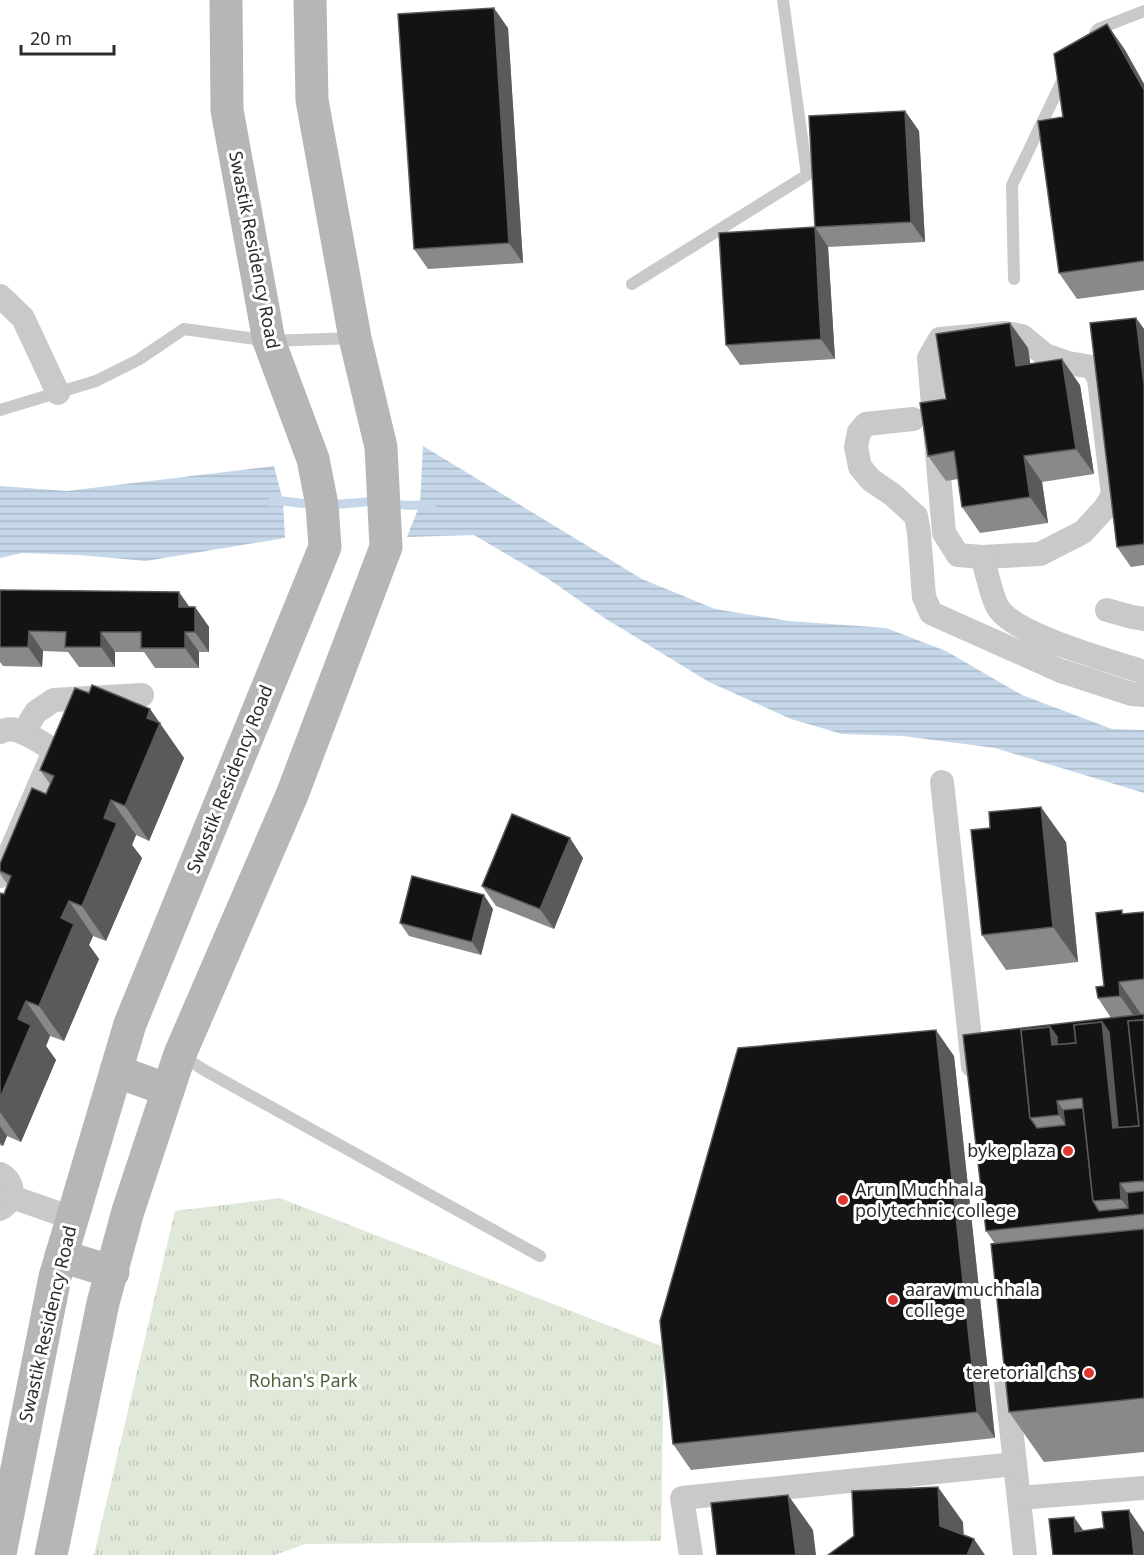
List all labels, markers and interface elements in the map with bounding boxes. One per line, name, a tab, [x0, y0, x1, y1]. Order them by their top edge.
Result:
scale bar	[21, 18, 114, 56]
text: 20 m	[30, 26, 72, 50]
street label: Swastik Residency Road	[224, 149, 286, 351]
street label: Swastik Residency Road	[180, 681, 278, 876]
place label: byke plaza	[967, 1138, 1056, 1162]
marker: byke plaza	[1061, 1144, 1075, 1158]
place label: Arun Muchhala polytechnic college	[855, 1177, 1016, 1222]
marker: Arun Muchhala polytechnic college	[836, 1193, 850, 1207]
street label: Swastik Residency Road	[13, 1223, 81, 1424]
place label: aarav muchhala college	[905, 1277, 1040, 1322]
marker: aarav muchhala college	[886, 1293, 900, 1307]
place label: teretorial chs	[966, 1360, 1077, 1384]
marker: teretorial chs	[1082, 1366, 1096, 1380]
park label: Rohan's Park	[248, 1368, 358, 1392]

